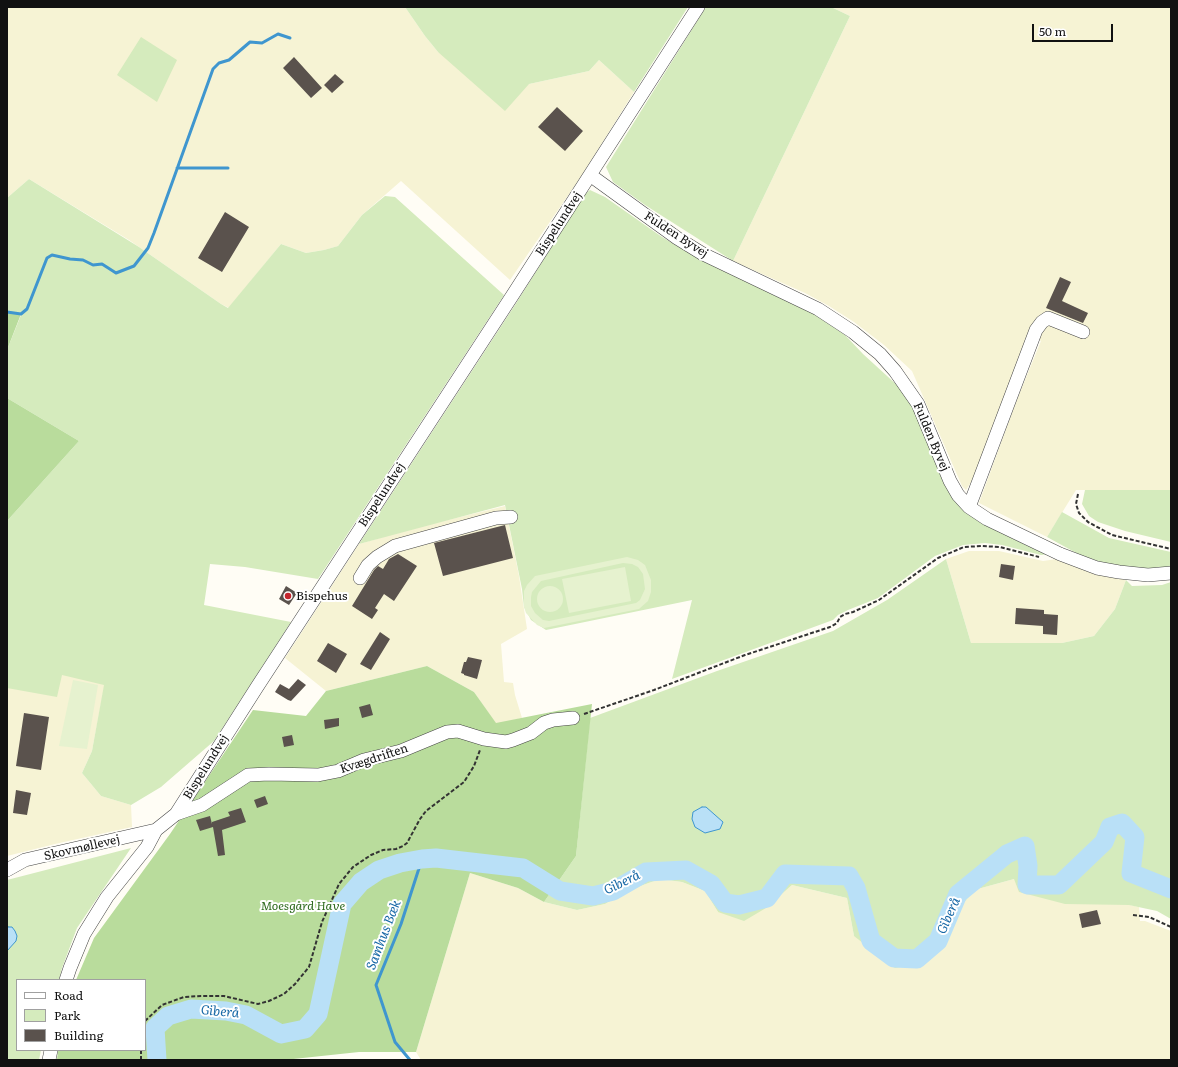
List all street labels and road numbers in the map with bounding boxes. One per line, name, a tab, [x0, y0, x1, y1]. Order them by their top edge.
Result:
street label: Bispelundvej	[533, 189, 585, 259]
street label: Fulden Byvej	[641, 209, 711, 261]
street label: Fulden Byvej	[910, 400, 952, 474]
street label: Bispelundvej	[356, 460, 408, 530]
street label: Bispelundvej	[180, 732, 232, 802]
street label: Kvægdriften	[338, 741, 410, 777]
street label: Skovmøllevej	[43, 832, 121, 864]

